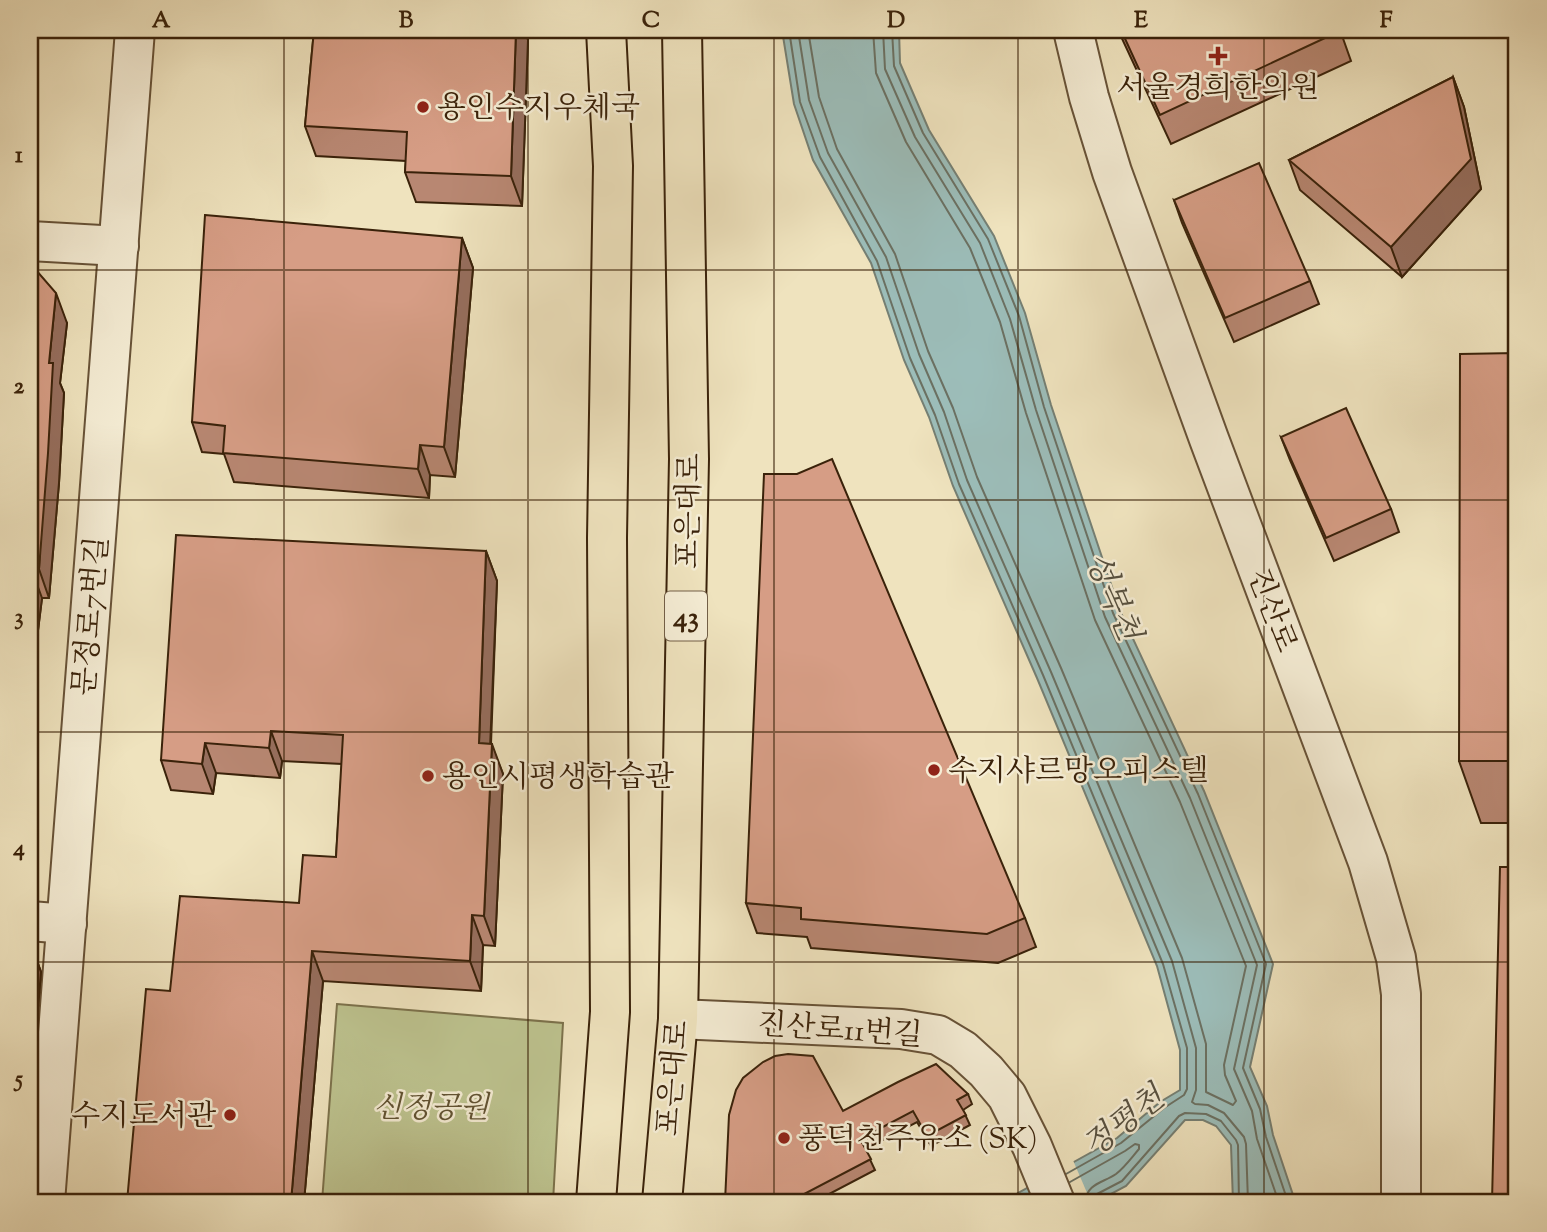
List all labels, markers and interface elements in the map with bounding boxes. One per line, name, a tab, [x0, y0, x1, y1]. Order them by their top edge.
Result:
text: A	[152, 5, 171, 38]
text: B	[399, 5, 414, 38]
text: C	[642, 5, 660, 38]
text: D	[887, 5, 905, 38]
text: E	[1134, 5, 1148, 38]
text: F	[1380, 5, 1393, 38]
marker: 서울경희한의원	[1208, 46, 1228, 66]
place label: 서울경희한의원	[1117, 68, 1319, 111]
place label: 용인수지우체국	[437, 88, 640, 131]
marker: 용인수지우체국	[415, 99, 431, 115]
text: 1	[15, 140, 23, 173]
text: 2	[14, 371, 25, 404]
street label: 포은대로	[668, 453, 713, 569]
street label: 문정로7번길	[64, 535, 121, 698]
water label: 성복천	[1072, 545, 1151, 651]
street label: 진산로	[1235, 563, 1306, 659]
road number: 43	[665, 592, 707, 640]
text: 3	[14, 602, 24, 635]
place label: 수지샤르망오피스텔	[948, 751, 1209, 794]
place label: 용인시평생학습관	[442, 757, 675, 800]
marker: 수지샤르망오피스텔	[926, 762, 942, 778]
marker: 용인시평생학습관	[420, 768, 436, 784]
text: 4	[12, 833, 25, 866]
street label: 진산로11번길	[756, 1004, 924, 1059]
street label: 포은대로	[648, 1019, 701, 1138]
text: 5	[13, 1064, 23, 1097]
water label: 정평천	[1074, 1075, 1177, 1170]
park label: 신정공원	[373, 1088, 491, 1131]
place label: 수지도서관	[71, 1096, 217, 1139]
marker: 수지도서관	[222, 1107, 238, 1123]
place label: 풍덕천주유소 (SK)	[798, 1119, 1037, 1162]
marker: 풍덕천주유소 (SK)	[776, 1130, 792, 1146]

